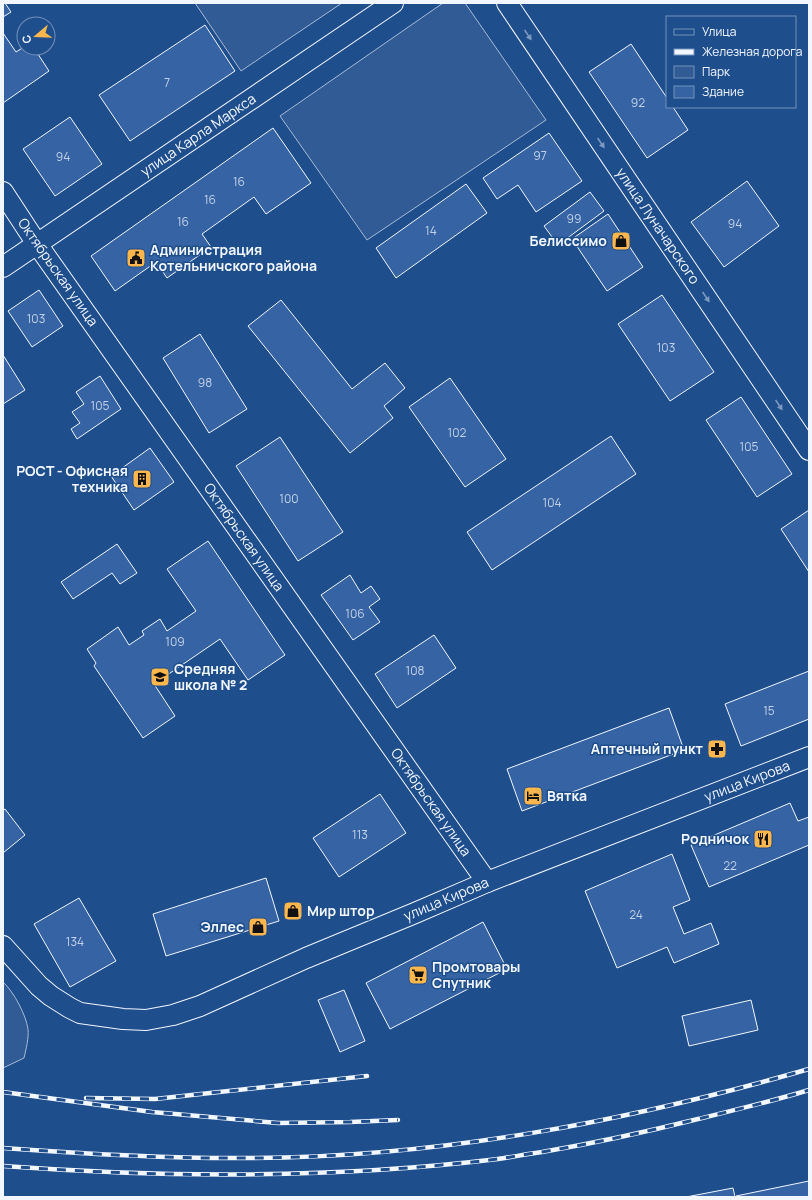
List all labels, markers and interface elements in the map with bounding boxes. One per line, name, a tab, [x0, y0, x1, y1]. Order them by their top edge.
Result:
north arrow	[16, 16, 56, 56]
legend	[666, 16, 796, 108]
text: Улица	[702, 23, 736, 40]
one-way arrow	[524, 30, 532, 40]
text: С	[18, 33, 34, 46]
text: Железная дорога	[702, 43, 802, 60]
text: Парк	[702, 63, 731, 80]
house number: 7	[164, 74, 170, 91]
text: Здание	[702, 83, 744, 100]
street label: улица Карла Маркса	[136, 89, 259, 180]
house number: 92	[631, 94, 645, 111]
one-way arrow	[597, 138, 605, 148]
house number: 97	[533, 147, 547, 164]
house number: 94	[56, 148, 70, 165]
street label: улица Луначарского	[612, 164, 705, 288]
house number: 16	[233, 173, 245, 190]
house number: 16	[204, 191, 216, 208]
house number: 99	[567, 210, 581, 227]
house number: 16	[177, 213, 189, 230]
street label: Октябрьская улица	[14, 214, 103, 330]
house number: 94	[728, 215, 742, 232]
house number: 14	[425, 222, 437, 239]
shop icon: Белиссимо	[610, 230, 632, 252]
place label: Белиссимо	[529, 231, 607, 250]
place label: Администрация Котельничского района	[150, 240, 317, 275]
public building icon: Администрация Котельничского района	[125, 247, 147, 269]
one-way arrow	[702, 292, 710, 302]
house number: 103	[27, 310, 45, 327]
house number: 103	[657, 339, 675, 356]
house number: 98	[198, 374, 212, 391]
house number: 105	[91, 397, 110, 414]
one-way arrow	[775, 399, 782, 410]
house number: 102	[448, 424, 467, 441]
house number: 105	[740, 438, 759, 455]
place label: РОСТ - Офисная техника	[16, 461, 128, 496]
building icon: РОСТ - Офисная техника	[131, 468, 153, 490]
street label: Октябрьская улица	[200, 479, 289, 595]
house number: 100	[279, 490, 299, 507]
house number: 104	[542, 494, 562, 511]
house number: 106	[345, 605, 365, 622]
house number: 109	[165, 633, 185, 650]
place label: Средняя школа № 2	[174, 659, 247, 694]
house number: 108	[406, 662, 425, 679]
school or university icon: Средняя школа № 2	[149, 666, 171, 688]
house number: 15	[763, 702, 775, 719]
pharmacy icon: Аптечный пункт	[706, 738, 728, 760]
place label: Аптечный пункт	[591, 739, 704, 758]
street label: Октябрьская улица	[387, 744, 476, 860]
street label: улица Кирова	[701, 755, 792, 806]
hotel icon: Вятка	[522, 785, 544, 807]
place label: Вятка	[547, 786, 587, 805]
house number: 113	[352, 826, 368, 843]
restaurant icon: Родничок	[752, 828, 774, 850]
place label: Родничок	[681, 829, 749, 848]
house number: 22	[723, 857, 737, 874]
street label: улица Кирова	[400, 872, 491, 925]
shop icon: Мир штор	[282, 900, 304, 922]
place label: Мир штор	[307, 901, 375, 920]
house number: 24	[629, 906, 643, 923]
shop icon: Эллес	[247, 916, 269, 938]
place label: Эллес	[201, 917, 244, 936]
house number: 134	[66, 933, 84, 950]
place label: Промтовары Спутник	[432, 957, 520, 992]
supermarket icon: Промтовары Спутник	[407, 964, 429, 986]

